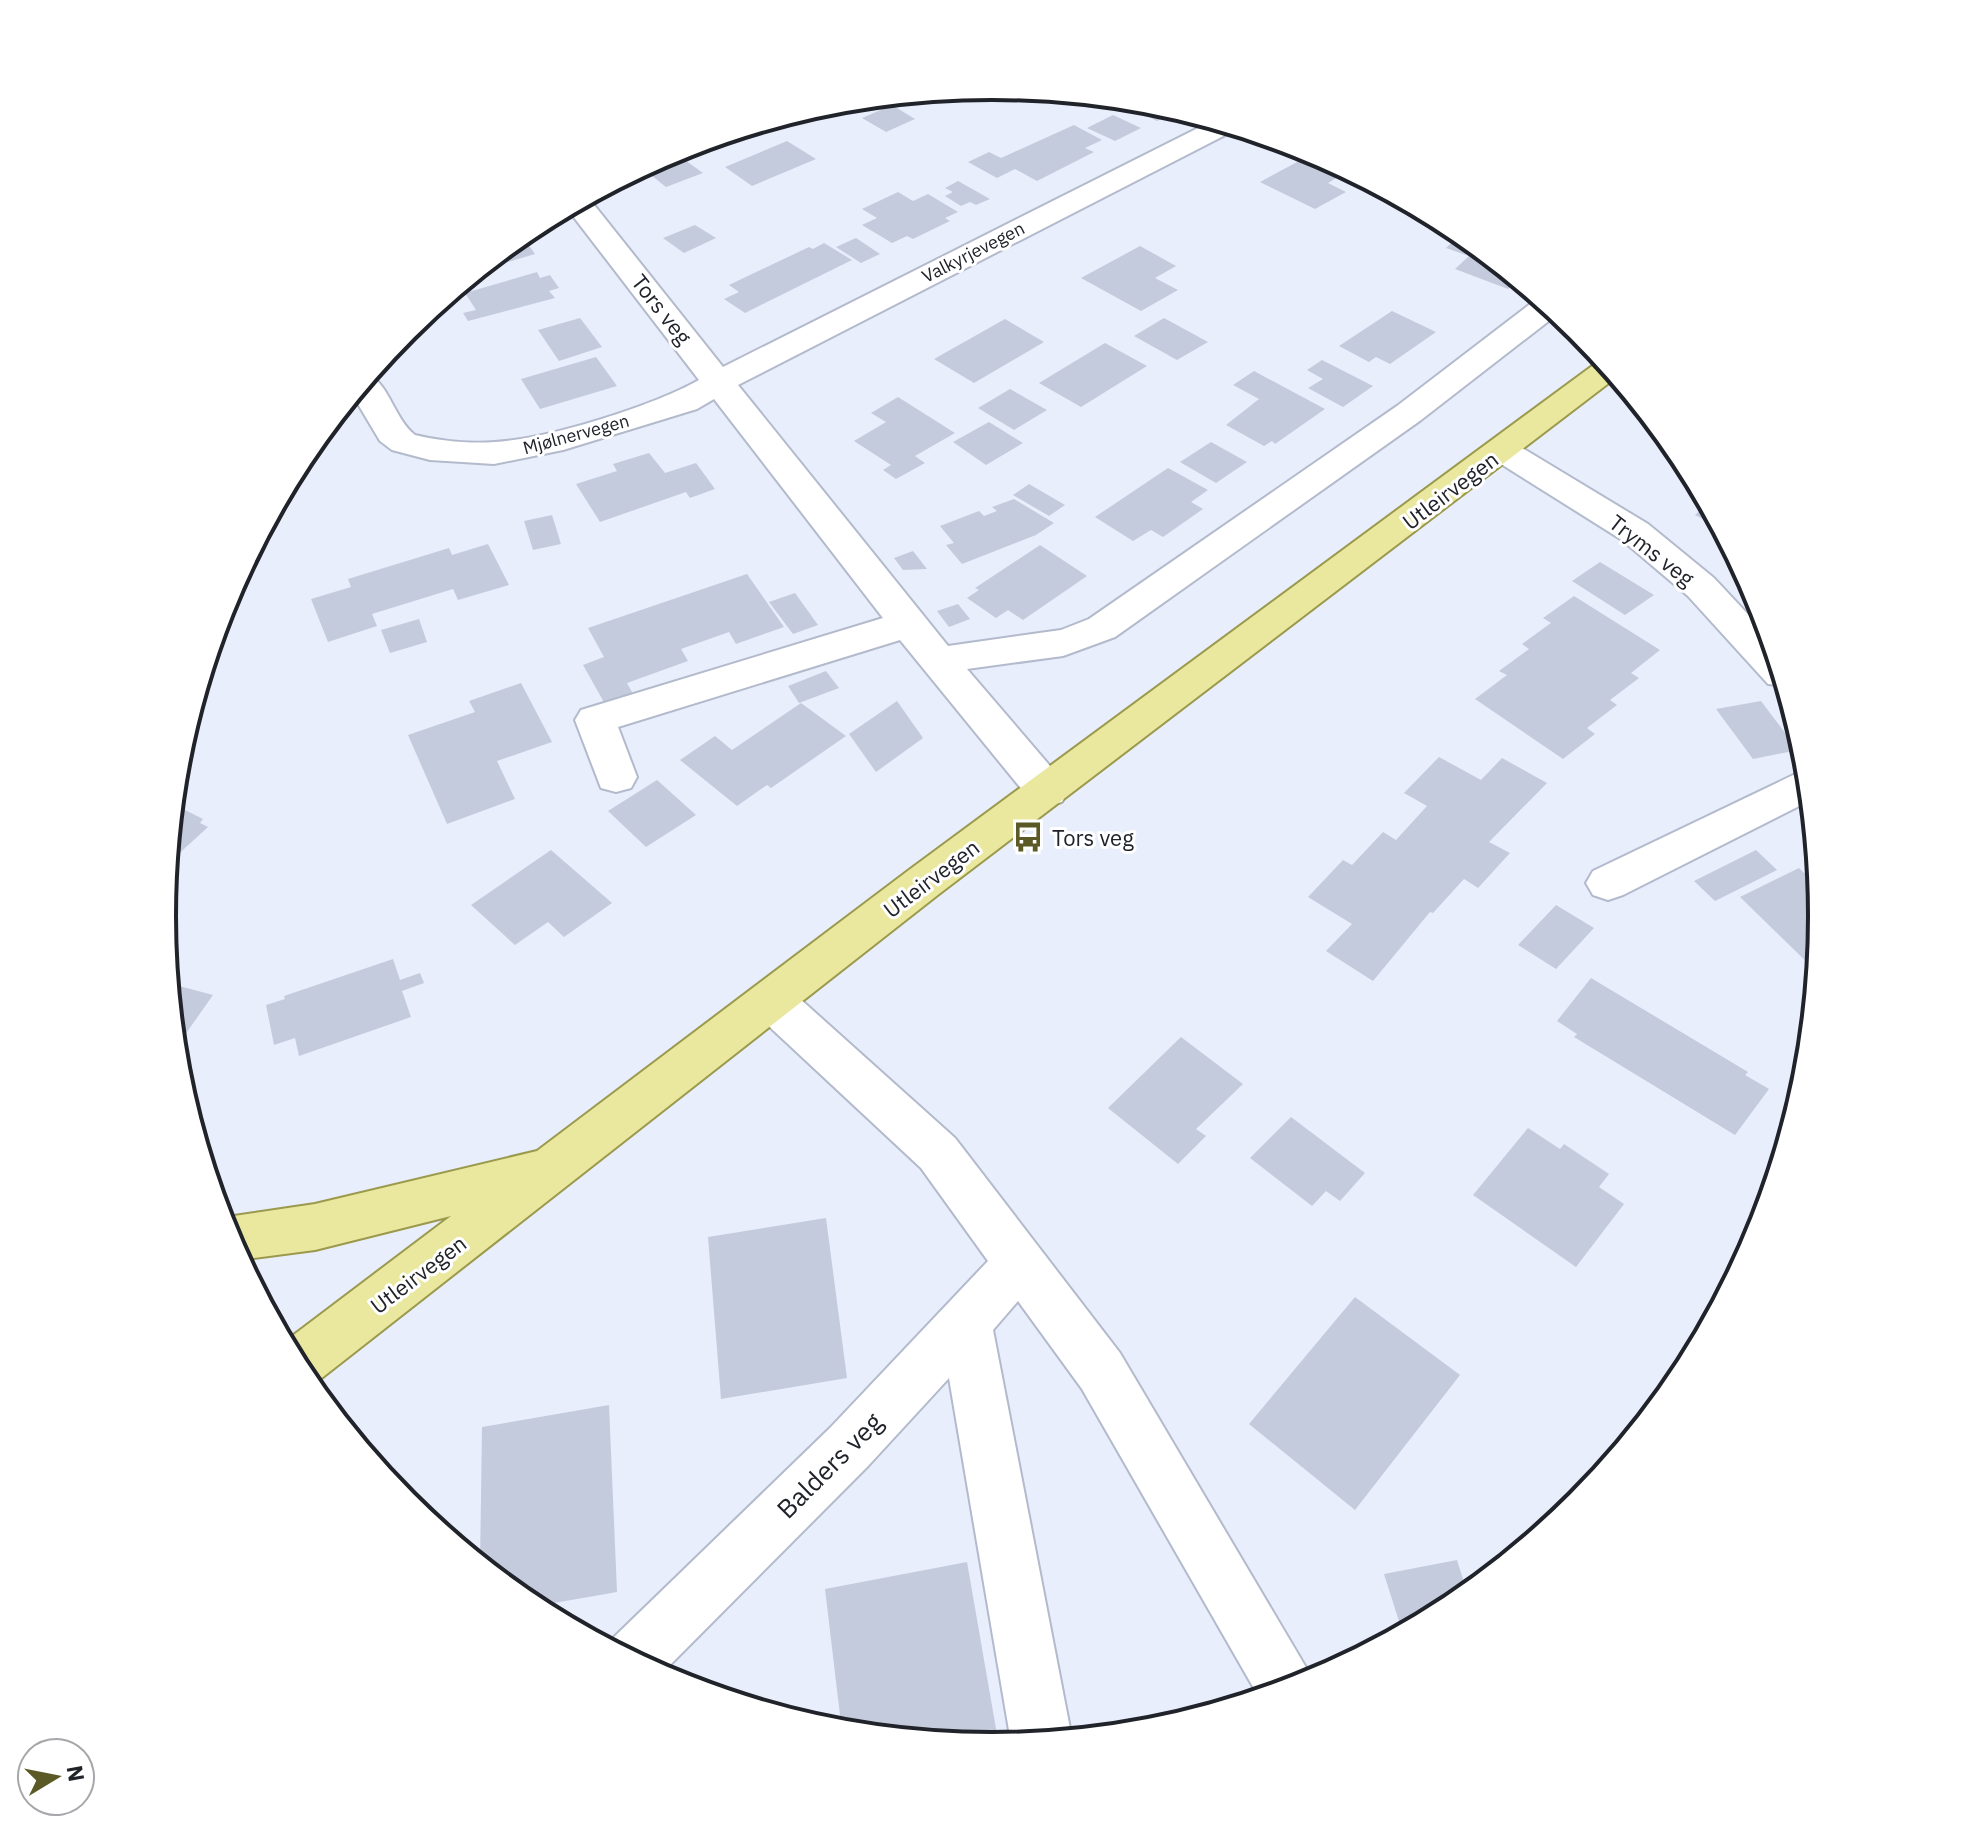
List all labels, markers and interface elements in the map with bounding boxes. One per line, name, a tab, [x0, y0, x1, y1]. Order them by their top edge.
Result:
street label: Valkyrjevegen	[918, 216, 1028, 288]
street label: Tors veg	[625, 268, 699, 350]
street label: Mjølnervegen	[520, 409, 632, 459]
street label: Utleirvegen	[1396, 444, 1504, 536]
street label: Tryms veg	[1604, 508, 1701, 593]
bus stop icon: Tors veg	[1011, 820, 1045, 854]
place label: Tors veg	[1052, 823, 1134, 852]
street label: Utleirvegen	[877, 832, 985, 924]
street label: Utleirvegen	[364, 1228, 472, 1320]
street label: Balders veg	[769, 1405, 889, 1525]
north arrow	[16, 1737, 96, 1817]
text: N	[61, 1763, 92, 1784]

